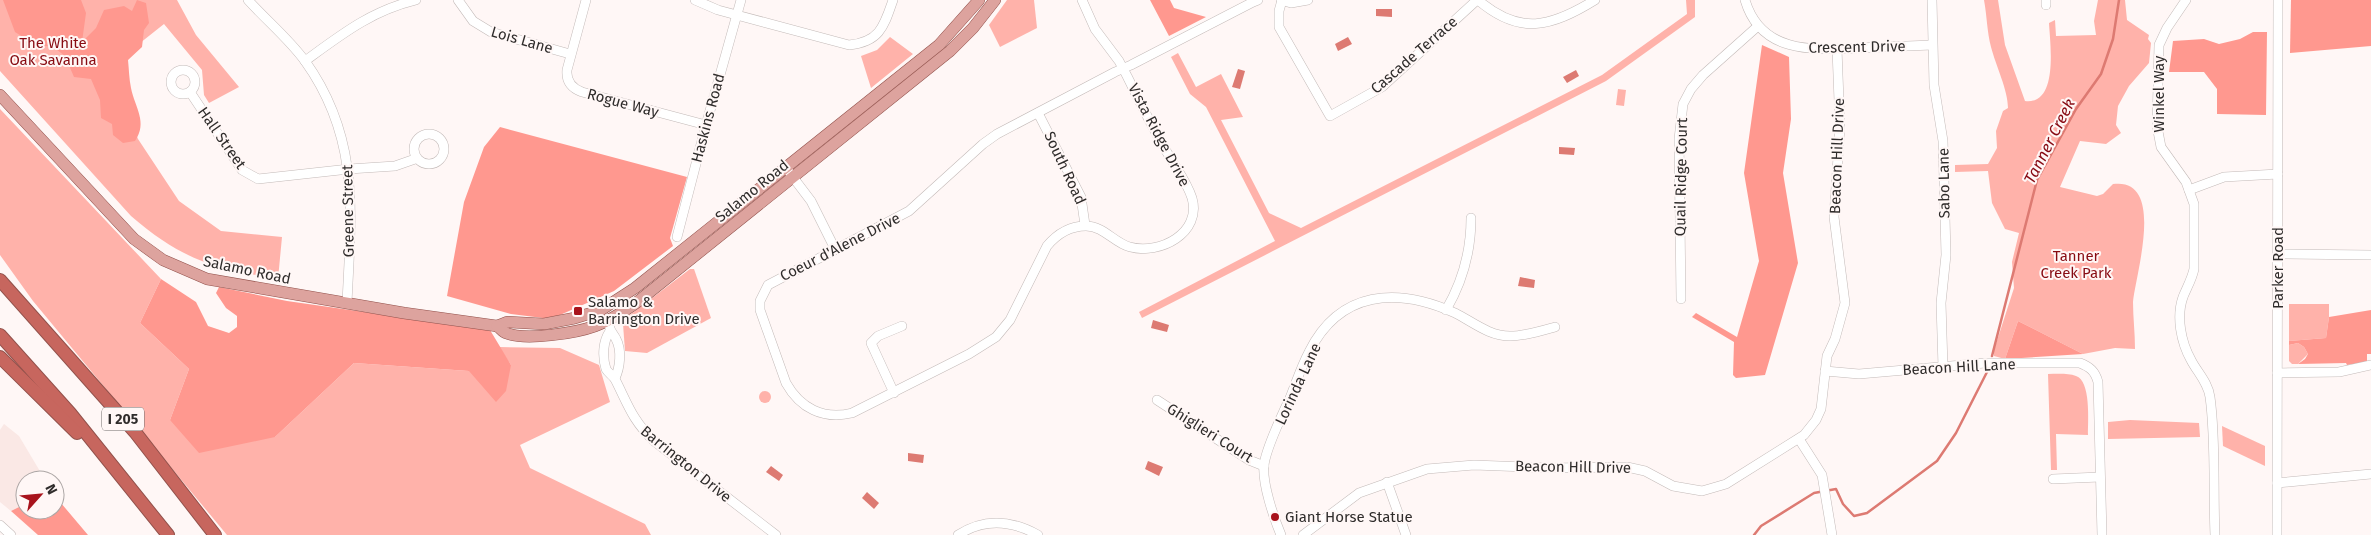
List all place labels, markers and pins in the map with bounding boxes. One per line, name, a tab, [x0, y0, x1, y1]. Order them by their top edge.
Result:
place label: Salamo & Barrington Drive	[588, 293, 700, 328]
marker: Salamo & Barrington Drive	[572, 305, 584, 317]
place label: Giant Horse Statue	[1285, 508, 1413, 526]
marker: Giant Horse Statue	[1269, 511, 1281, 523]

